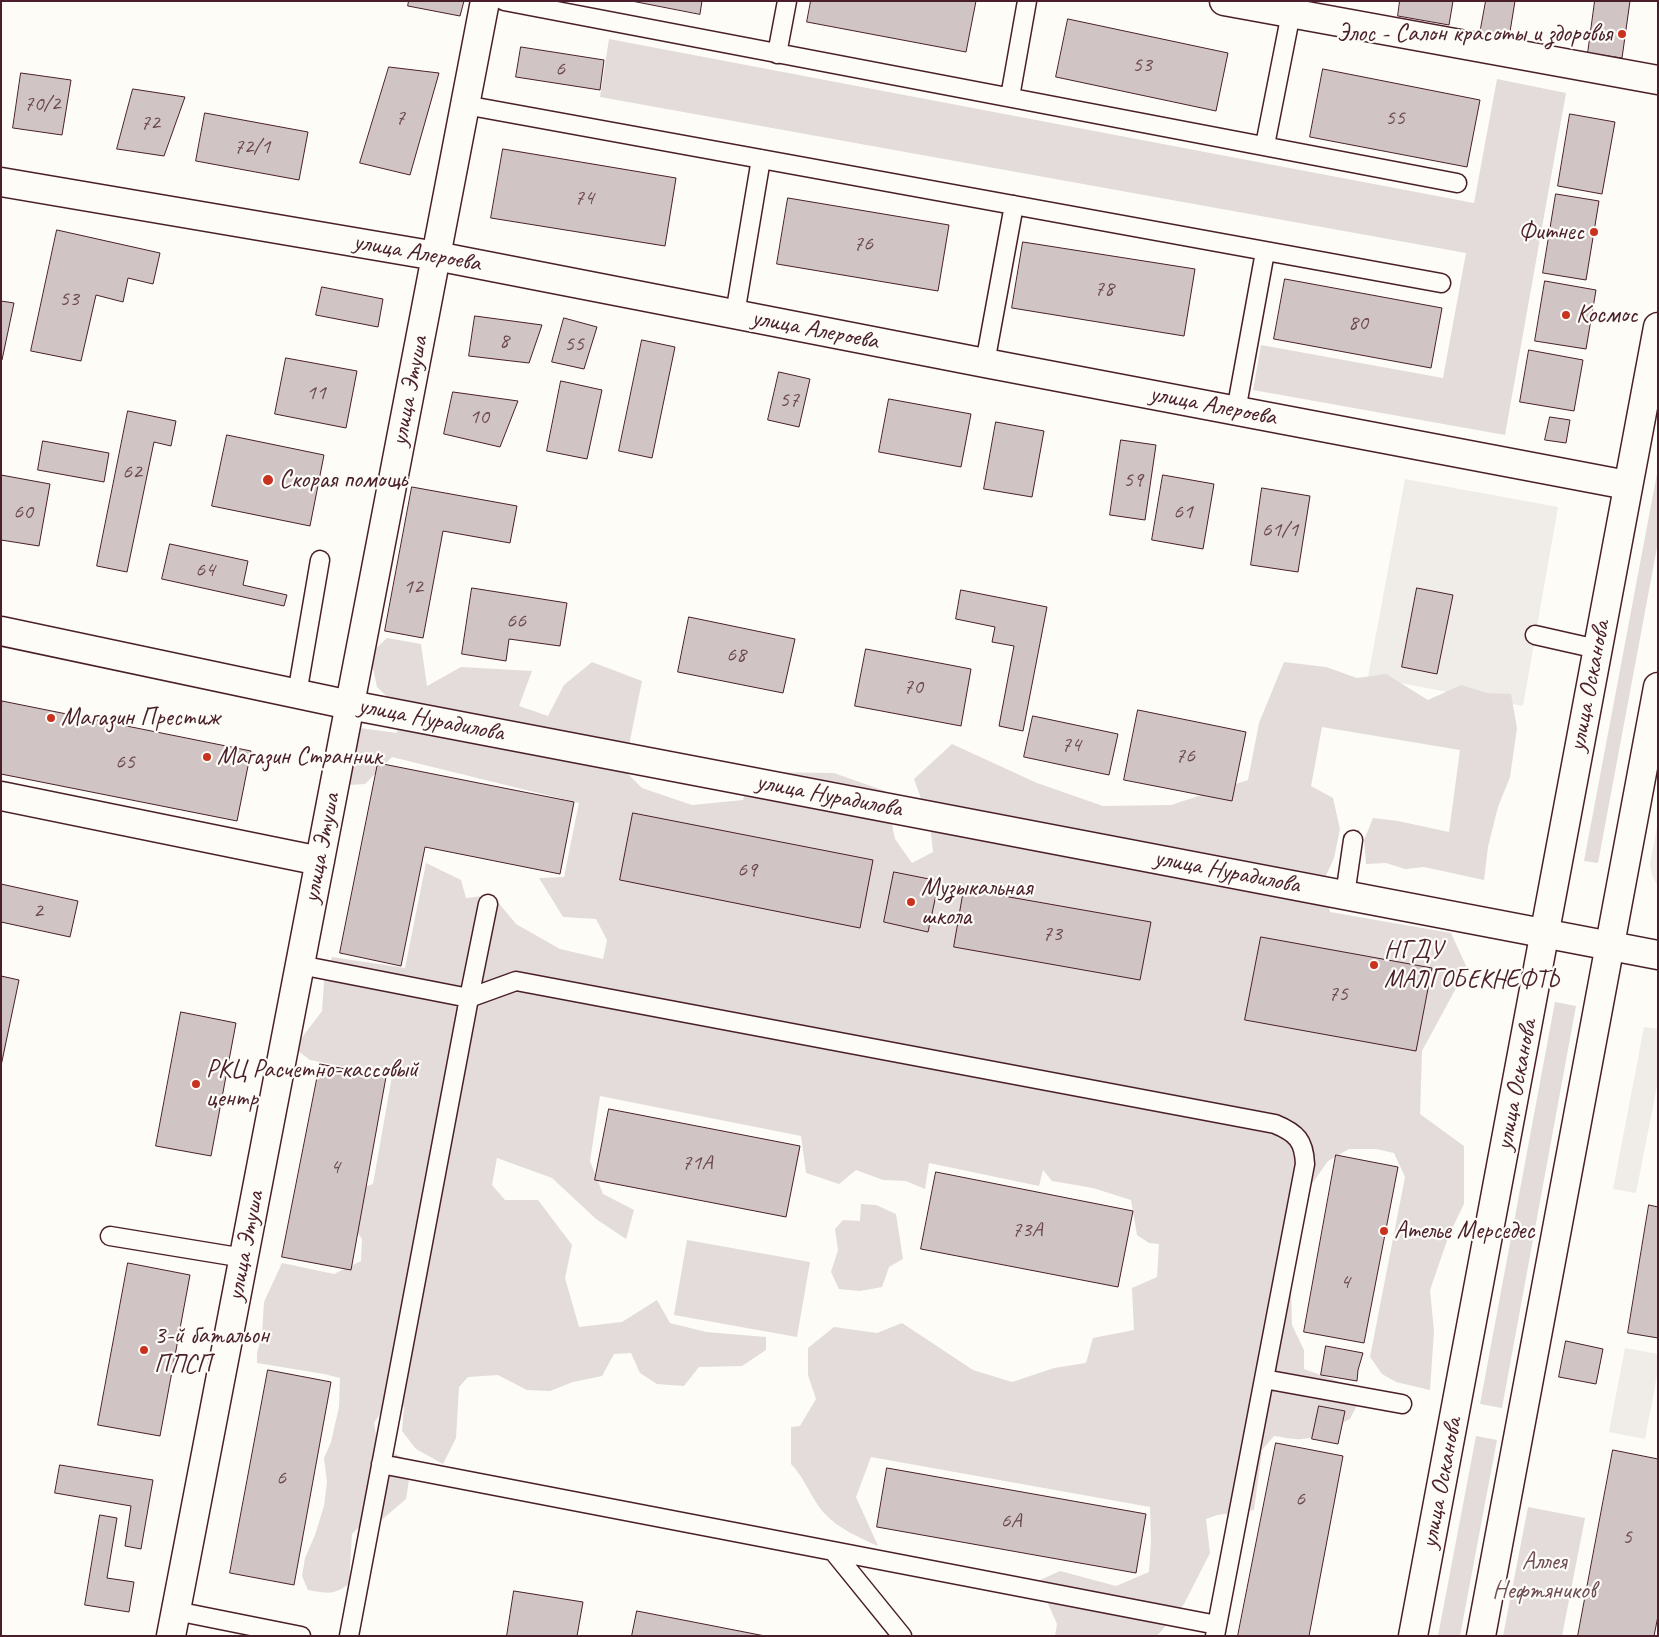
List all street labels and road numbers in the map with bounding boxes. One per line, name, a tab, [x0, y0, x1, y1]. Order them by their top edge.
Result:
street label: улица Алероева	[351, 227, 483, 279]
street label: улица Алероева	[749, 303, 881, 357]
street label: улица Этуша	[385, 334, 435, 448]
street label: улица Алероева	[1147, 379, 1279, 433]
street label: улица Осканова	[1563, 618, 1617, 754]
street label: улица Нурадилова	[356, 691, 506, 749]
street label: улица Нурадилова	[754, 767, 904, 825]
street label: улица Этуша	[297, 791, 347, 905]
street label: улица Нурадилова	[1152, 843, 1302, 901]
street label: улица Осканова	[1490, 1017, 1544, 1153]
street label: улица Этуша	[221, 1189, 271, 1303]
street label: улица Осканова	[1415, 1415, 1469, 1551]

